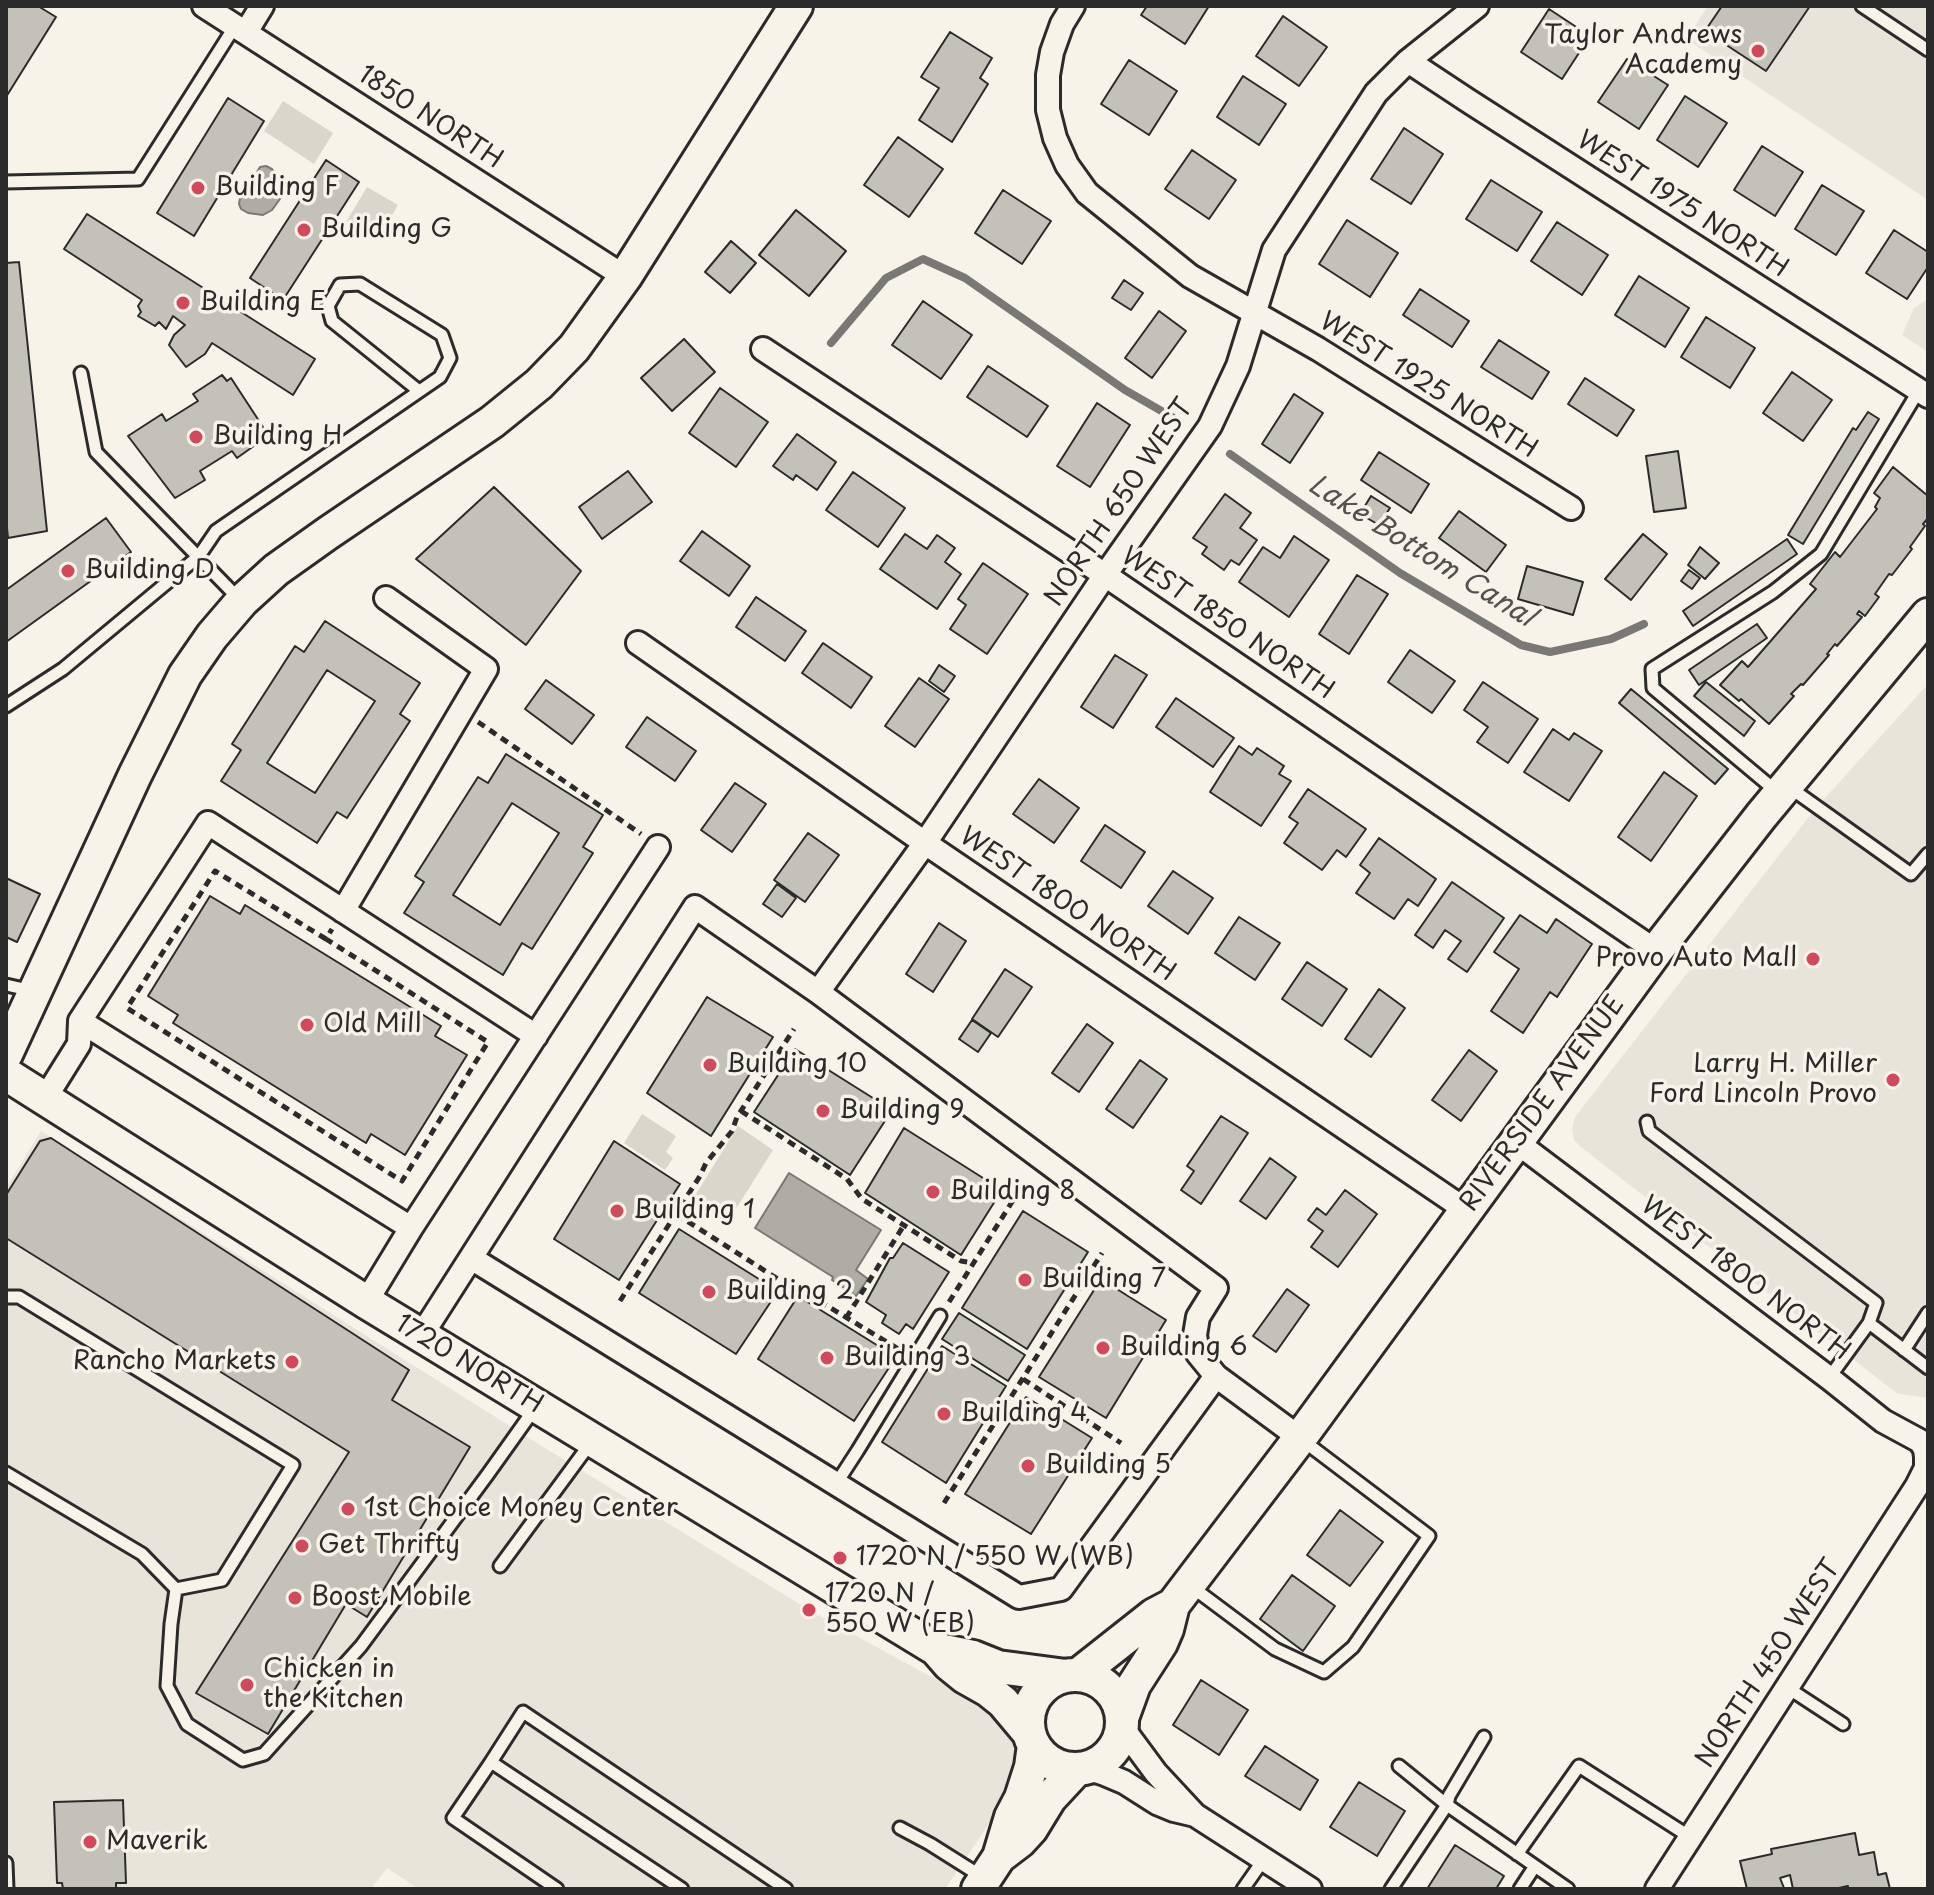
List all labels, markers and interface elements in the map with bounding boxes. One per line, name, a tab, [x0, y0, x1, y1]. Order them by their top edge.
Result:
place label: Taylor Andrews Academy	[1544, 20, 1742, 82]
marker: Taylor Andrews Academy	[1749, 42, 1767, 60]
street label: 1850 NORTH	[352, 60, 508, 176]
street label: WEST 1975 NORTH	[1570, 125, 1794, 285]
place label: Building F	[214, 172, 339, 204]
marker: Building F	[189, 179, 207, 197]
place label: Building G	[320, 214, 452, 246]
marker: Building G	[295, 221, 313, 239]
place label: Building E	[199, 287, 326, 319]
marker: Building E	[174, 294, 192, 312]
street label: WEST 1925 NORTH	[1313, 306, 1543, 466]
street label: NORTH 650 WEST	[1039, 394, 1201, 612]
place label: Building H	[212, 421, 342, 453]
marker: Building H	[187, 428, 205, 446]
water label: Lake Bottom Canal	[1302, 469, 1540, 635]
street label: WEST 1850 NORTH	[1115, 541, 1339, 707]
place label: Building D	[84, 555, 215, 587]
marker: Building D	[59, 562, 77, 580]
street label: WEST 1800 NORTH	[953, 821, 1181, 989]
place label: Provo Auto Mall	[1595, 943, 1797, 975]
marker: Provo Auto Mall	[1804, 950, 1822, 968]
street label: RIVERSIDE AVENUE	[1454, 990, 1632, 1218]
place label: Old Mill	[323, 1009, 422, 1041]
marker: Old Mill	[298, 1016, 316, 1034]
place label: Building 10	[726, 1049, 867, 1081]
place label: Larry H. Miller Ford Lincoln Provo	[1649, 1049, 1877, 1110]
marker: Building 10	[701, 1056, 719, 1074]
marker: Larry H. Miller Ford Lincoln Provo	[1884, 1071, 1902, 1089]
place label: Building 9	[839, 1095, 964, 1127]
marker: Building 9	[814, 1102, 832, 1120]
place label: Building 8	[949, 1176, 1075, 1208]
marker: Building 8	[924, 1183, 942, 1201]
street label: WEST 1800 NORTH	[1634, 1190, 1856, 1368]
place label: Building 1	[633, 1195, 755, 1227]
marker: Building 1	[608, 1202, 626, 1220]
place label: Building 7	[1041, 1264, 1166, 1296]
marker: Building 7	[1016, 1271, 1034, 1289]
place label: Building 2	[725, 1276, 854, 1308]
marker: Building 2	[700, 1283, 718, 1301]
street label: 1720 NORTH	[390, 1309, 548, 1421]
place label: Building 6	[1119, 1332, 1247, 1364]
marker: Building 6	[1094, 1339, 1112, 1357]
place label: Building 3	[843, 1342, 970, 1374]
place label: Rancho Markets	[73, 1346, 276, 1378]
marker: Building 3	[818, 1349, 836, 1367]
marker: Rancho Markets	[283, 1353, 301, 1371]
place label: Building 4	[960, 1398, 1087, 1430]
marker: Building 4	[935, 1405, 953, 1423]
place label: Building 5	[1044, 1450, 1171, 1482]
marker: Building 5	[1019, 1457, 1037, 1475]
place label: 1st Choice Money Center	[364, 1493, 678, 1525]
marker: 1st Choice Money Center	[339, 1500, 357, 1518]
place label: Get Thrifty	[318, 1530, 460, 1562]
marker: Get Thrifty	[293, 1537, 311, 1555]
place label: 1720 N / 550 W (WB)	[856, 1542, 1134, 1574]
marker: 1720 N / 550 W (WB)	[831, 1549, 849, 1567]
street label: NORTH 450 WEST	[1690, 1554, 1848, 1774]
place label: 1720 N / 550 W (EB)	[825, 1579, 975, 1640]
place label: Boost Mobile	[311, 1582, 472, 1614]
marker: Boost Mobile	[286, 1589, 304, 1607]
marker: 1720 N / 550 W (EB)	[800, 1601, 818, 1619]
place label: Chicken in the Kitchen	[263, 1654, 404, 1716]
marker: Chicken in the Kitchen	[238, 1676, 256, 1694]
place label: Maverik	[106, 1826, 208, 1858]
marker: Maverik	[81, 1833, 99, 1851]

